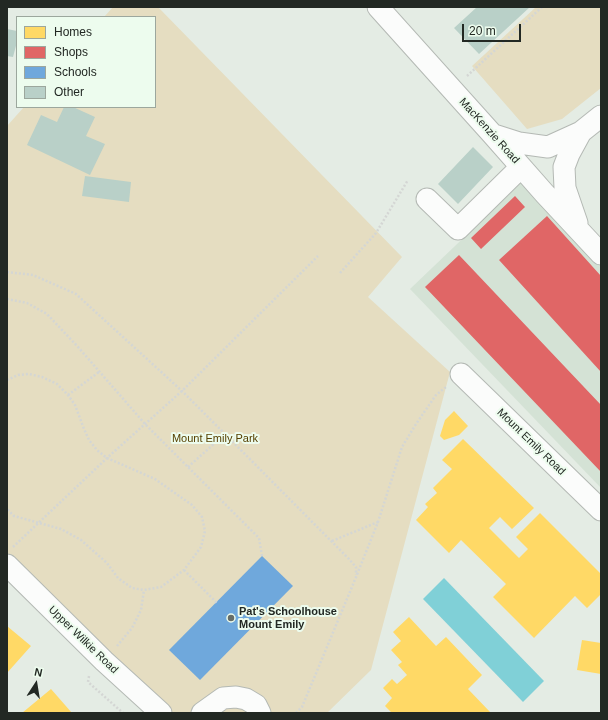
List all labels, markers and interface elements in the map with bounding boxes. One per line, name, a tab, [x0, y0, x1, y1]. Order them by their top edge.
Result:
legend	[16, 16, 156, 108]
scale bar	[464, 16, 523, 42]
text: 20 m	[469, 24, 496, 38]
text: Homes	[54, 25, 92, 39]
text: Shops	[54, 45, 88, 59]
text: Schools	[54, 65, 97, 79]
text: Other	[54, 85, 84, 99]
street label: MacKenzie Road	[456, 95, 522, 167]
street label: Mount Emily Road	[494, 406, 568, 478]
park label: Mount Emily Park	[172, 432, 258, 446]
street label: Upper Wilkie Road	[45, 603, 121, 677]
place label: Pat's Schoolhouse Mount Emily	[239, 605, 337, 631]
marker: Pat's Schoolhouse Mount Emily	[226, 613, 236, 623]
north arrow	[16, 664, 56, 704]
text: N	[33, 666, 44, 679]

